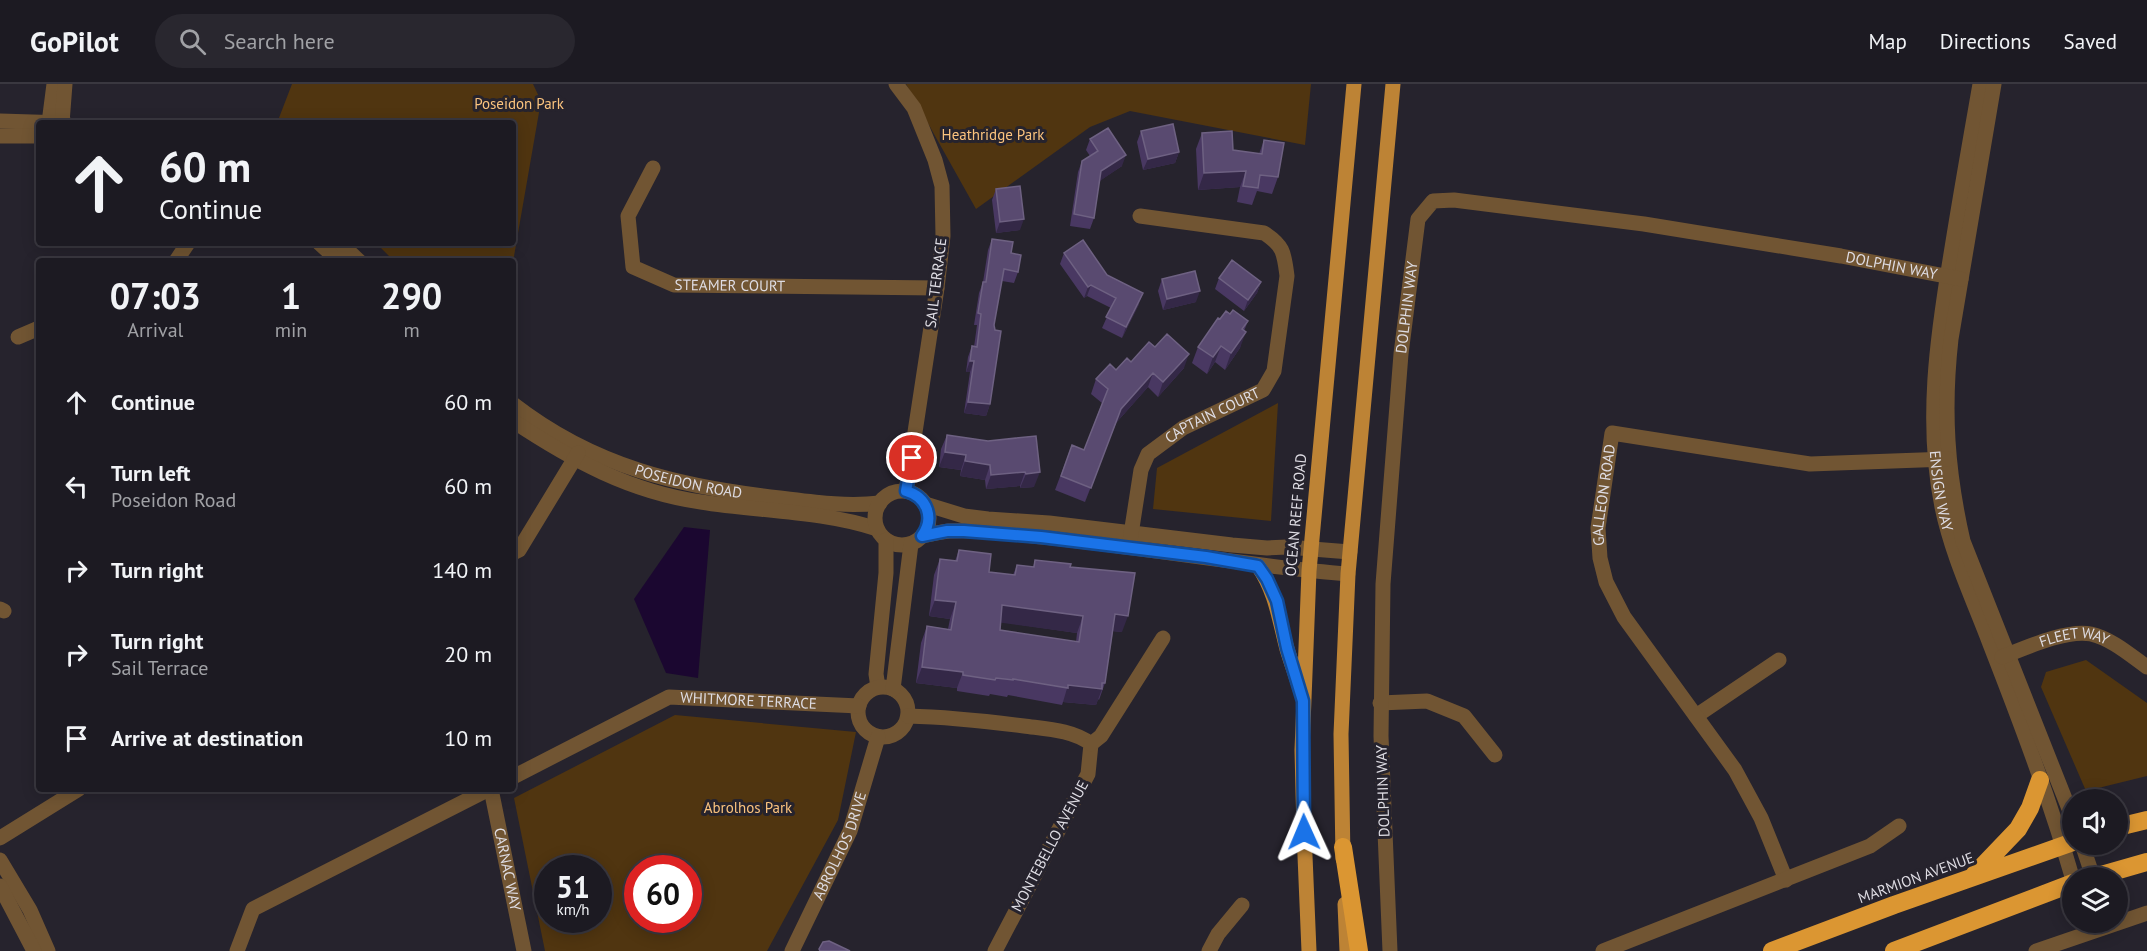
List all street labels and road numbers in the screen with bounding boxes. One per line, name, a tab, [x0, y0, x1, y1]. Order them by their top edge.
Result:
street label: SAIL TERRACE	[921, 237, 950, 329]
street label: DOLPHIN WAY	[1844, 247, 1940, 283]
street label: DOLPHIN WAY	[1391, 259, 1422, 354]
street label: STEAMER COURT	[674, 275, 786, 295]
street label: CAPTAIN COURT	[1161, 383, 1263, 447]
street label: GALLEON ROAD	[1588, 443, 1619, 547]
street label: ENSIGN WAY	[1926, 450, 1958, 534]
street label: OCEAN REEF ROAD	[1281, 453, 1310, 577]
street label: POSEIDON ROAD	[632, 460, 744, 502]
street label: FLEET WAY	[2036, 623, 2113, 651]
street label: WHITMORE TERRACE	[680, 688, 817, 713]
street label: DOLPHIN WAY	[1371, 744, 1394, 838]
street label: MONTEBELLO AVENUE	[1007, 777, 1092, 915]
street label: ABROLHOS DRIVE	[808, 789, 870, 903]
street label: CARNAC WAY	[490, 826, 526, 913]
street label: MARMION AVENUE	[1855, 848, 1977, 907]

